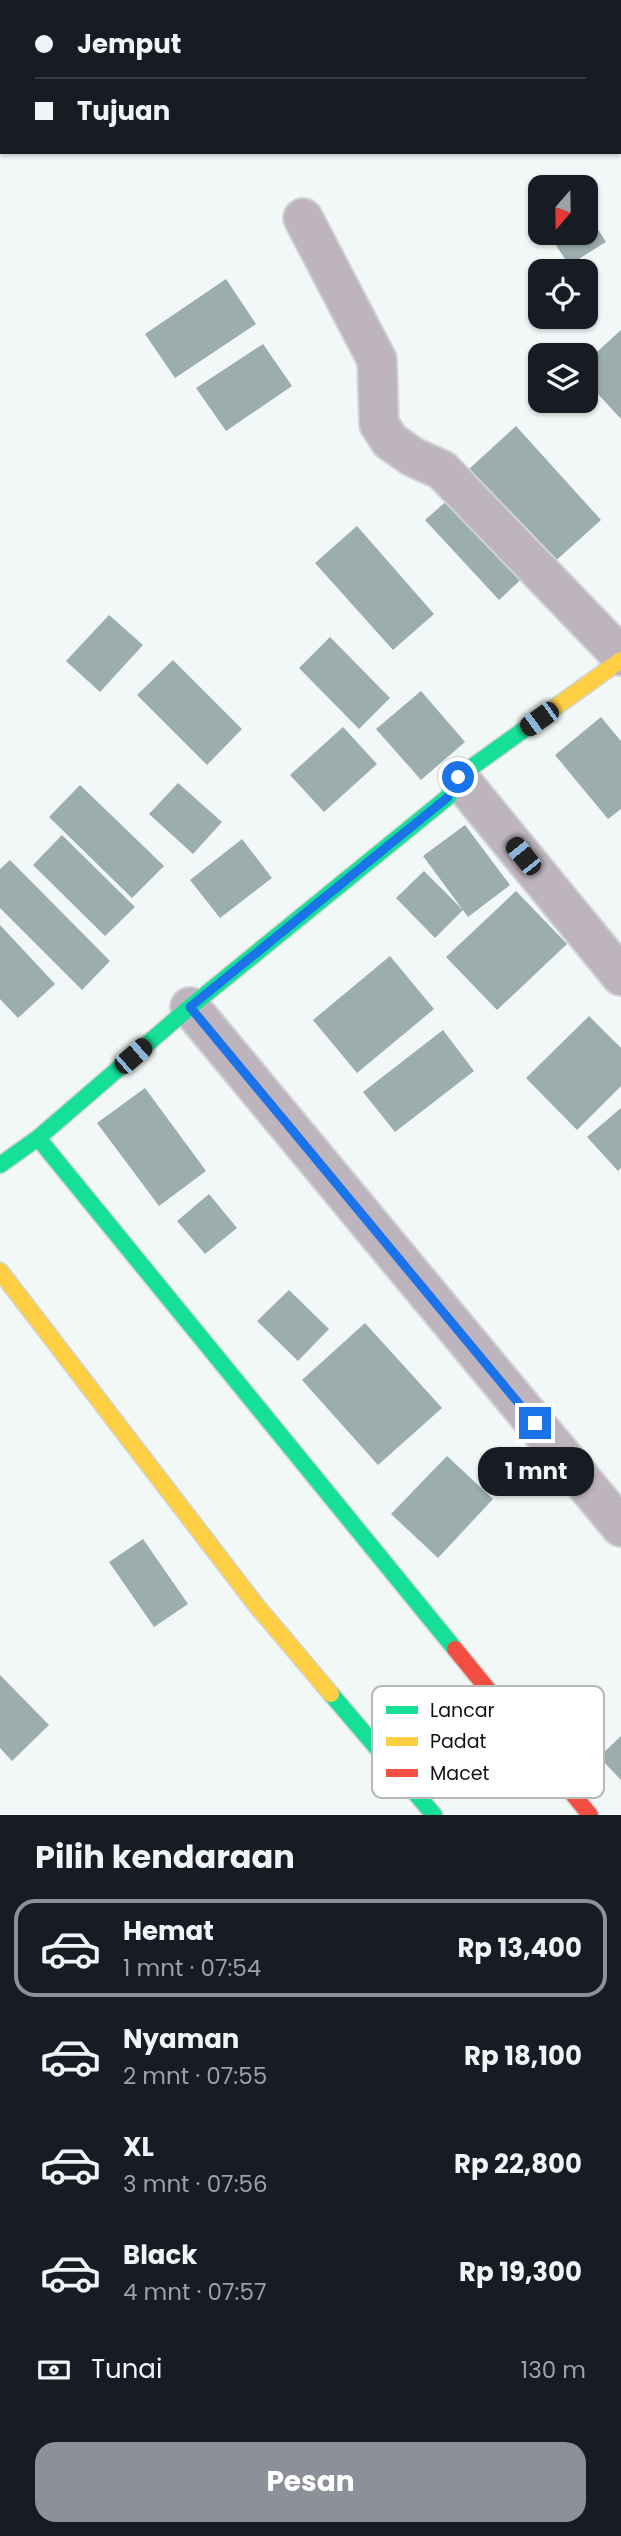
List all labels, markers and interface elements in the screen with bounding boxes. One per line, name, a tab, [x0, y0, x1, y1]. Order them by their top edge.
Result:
text: Jemput	[77, 26, 181, 62]
text: Tujuan	[77, 93, 170, 129]
north arrow	[528, 175, 598, 245]
map controls	[528, 175, 598, 413]
button: locate	[528, 259, 598, 329]
button: layers	[528, 343, 598, 413]
car	[516, 698, 563, 740]
route start	[442, 761, 474, 793]
car	[502, 833, 545, 879]
car	[111, 1034, 156, 1078]
route end	[519, 1407, 551, 1439]
callout: 1 mnt	[477, 1448, 593, 1496]
text: 1 mnt	[505, 1455, 567, 1487]
legend	[372, 1686, 604, 1798]
text: Lancar	[430, 1697, 495, 1724]
text: Padat	[430, 1728, 487, 1755]
text: Macet	[430, 1760, 490, 1787]
text: Pilih kendaraan	[35, 1834, 295, 1879]
text: Hemat	[123, 1913, 214, 1949]
icon: car	[39, 1917, 102, 1980]
text: Rp 13,400	[457, 1930, 582, 1966]
text: 1 mnt · 07:54	[123, 1952, 261, 1984]
text: Nyaman	[123, 2021, 239, 2057]
icon: car	[39, 2025, 102, 2088]
text: Rp 18,100	[464, 2038, 582, 2074]
text: 2 mnt · 07:55	[123, 2060, 267, 2092]
text: XL	[123, 2129, 154, 2165]
icon: car	[39, 2133, 102, 2196]
text: Rp 22,800	[454, 2146, 582, 2182]
text: 3 mnt · 07:56	[123, 2168, 268, 2200]
text: Black	[123, 2237, 197, 2273]
icon: car	[39, 2241, 102, 2304]
text: Rp 19,300	[459, 2254, 582, 2290]
text: 4 mnt · 07:57	[123, 2276, 266, 2308]
icon: cash	[35, 2351, 73, 2389]
text: Tunai	[91, 2351, 162, 2387]
text: 130 m	[521, 2354, 586, 2386]
button: Pesan	[35, 2442, 586, 2522]

